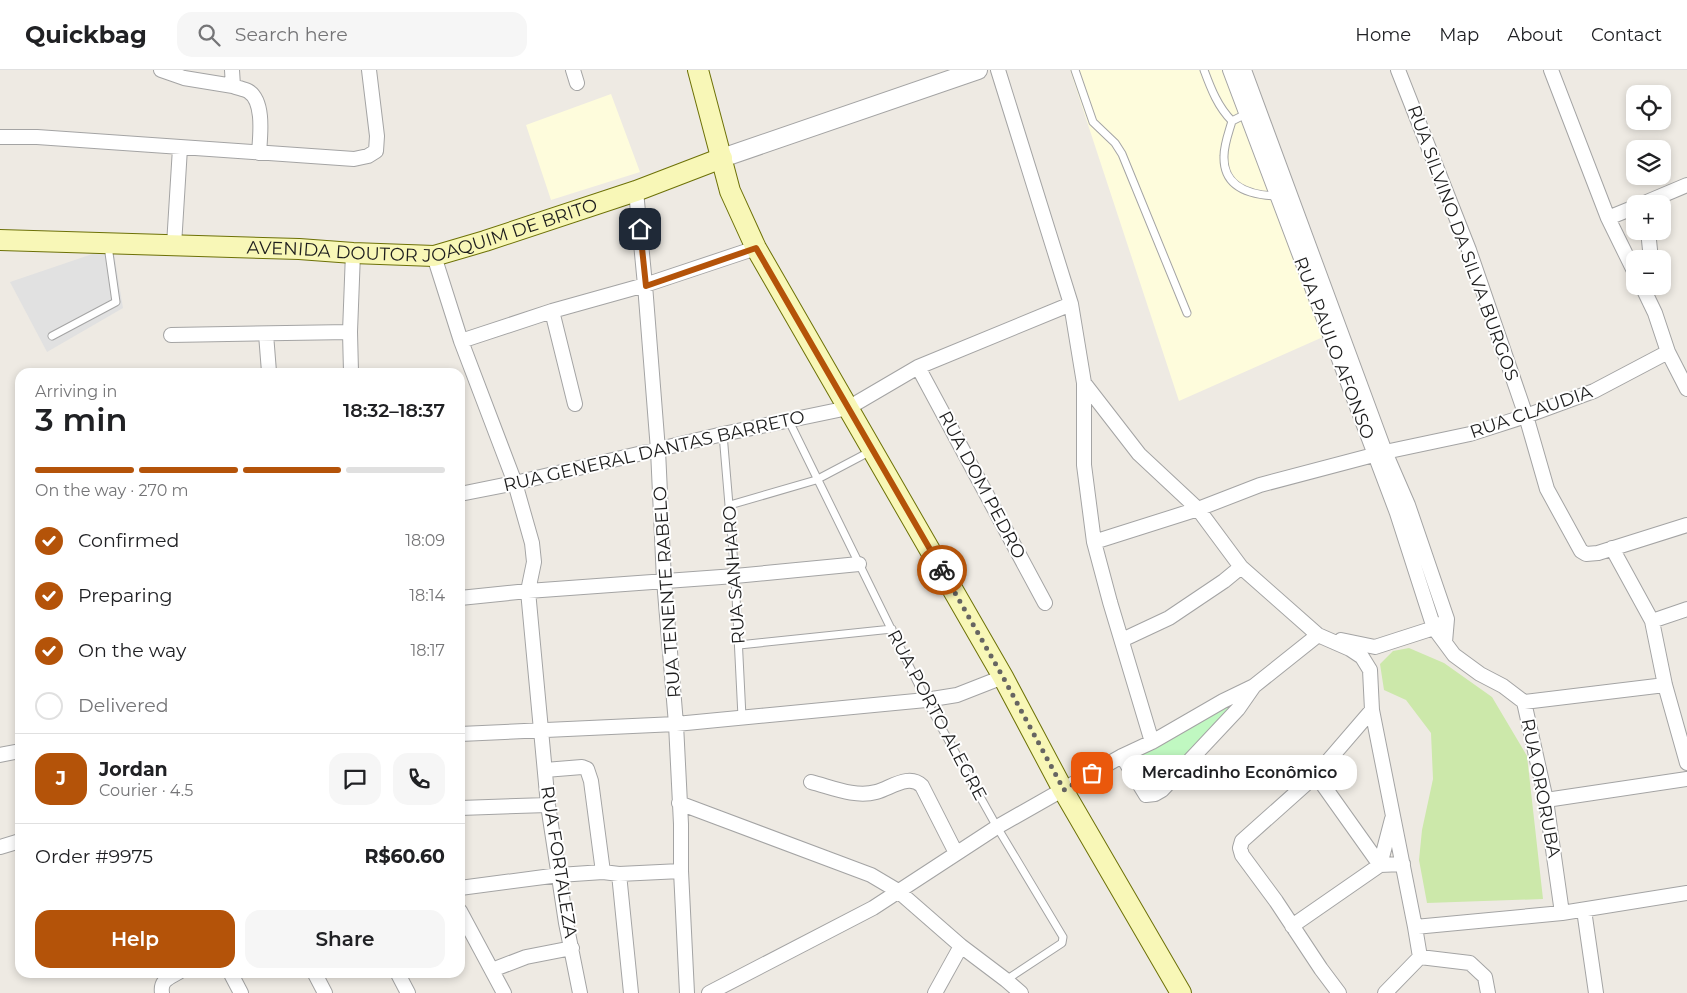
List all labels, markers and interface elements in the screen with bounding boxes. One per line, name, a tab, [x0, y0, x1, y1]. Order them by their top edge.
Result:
search box	[177, 12, 527, 57]
text: Quickbag	[25, 20, 147, 49]
icon: search	[195, 21, 223, 49]
text: Search here	[235, 23, 348, 46]
text: Home	[1355, 24, 1411, 46]
text: Map	[1439, 24, 1479, 46]
text: About	[1507, 24, 1563, 46]
text: Contact	[1591, 24, 1662, 46]
map controls	[1626, 85, 1671, 295]
button: locate	[1626, 85, 1671, 130]
street label: RUA SILVINO DA SILVA BURGOS	[1403, 102, 1523, 384]
button: layers	[1626, 140, 1671, 185]
street label: AVENIDA DOUTOR JOAQUIM DE BRITO	[246, 194, 600, 267]
button: +	[1626, 195, 1671, 240]
pin	[619, 208, 661, 250]
icon: home	[626, 215, 654, 243]
button: −	[1626, 250, 1671, 295]
street label: RUA PAULO AFONSO	[1289, 254, 1379, 442]
street label: RUA CLAUDIA	[1467, 381, 1595, 443]
text: Arriving in	[35, 382, 117, 401]
text: 18:32–18:37	[343, 399, 445, 422]
text: 3 min	[35, 400, 127, 439]
street label: RUA GENERAL DANTAS BARRETO	[501, 406, 807, 496]
street label: RUA DOM PEDRO	[934, 407, 1030, 563]
text: On the way · 270 m	[35, 481, 189, 500]
street label: RUA TENENTE RABELO	[649, 485, 685, 699]
street label: RUA SANHARO	[718, 505, 750, 645]
icon: check	[35, 527, 63, 555]
text: Confirmed	[78, 529, 179, 552]
text: 18:09	[405, 531, 445, 550]
courier	[917, 545, 967, 595]
icon: bike	[928, 556, 956, 584]
icon: check	[35, 582, 63, 610]
text: Preparing	[78, 584, 173, 607]
text: 18:14	[409, 586, 445, 605]
street label: RUA PORTO ALEGRE	[883, 626, 991, 804]
icon: check	[35, 637, 63, 665]
text: On the way	[78, 639, 186, 662]
text: 18:17	[410, 641, 445, 660]
text: Delivered	[78, 694, 169, 717]
street label: RUA ORORUBA	[1517, 716, 1565, 860]
pin	[1071, 752, 1113, 794]
button: chat	[329, 753, 381, 805]
button: phone	[393, 753, 445, 805]
callout: Mercadinho Econômico	[1122, 756, 1357, 790]
text: Jordan	[99, 758, 168, 781]
icon: bag	[1078, 759, 1106, 787]
text: Mercadinho Econômico	[1142, 763, 1337, 782]
text: J	[56, 767, 66, 790]
text: Courier · 4.5	[99, 781, 193, 800]
street label: RUA FORTALEZA	[536, 784, 582, 940]
text: Order #9975	[35, 845, 153, 868]
text: R$60.60	[364, 845, 445, 868]
button: Help	[35, 910, 235, 968]
button: Share	[245, 910, 445, 968]

